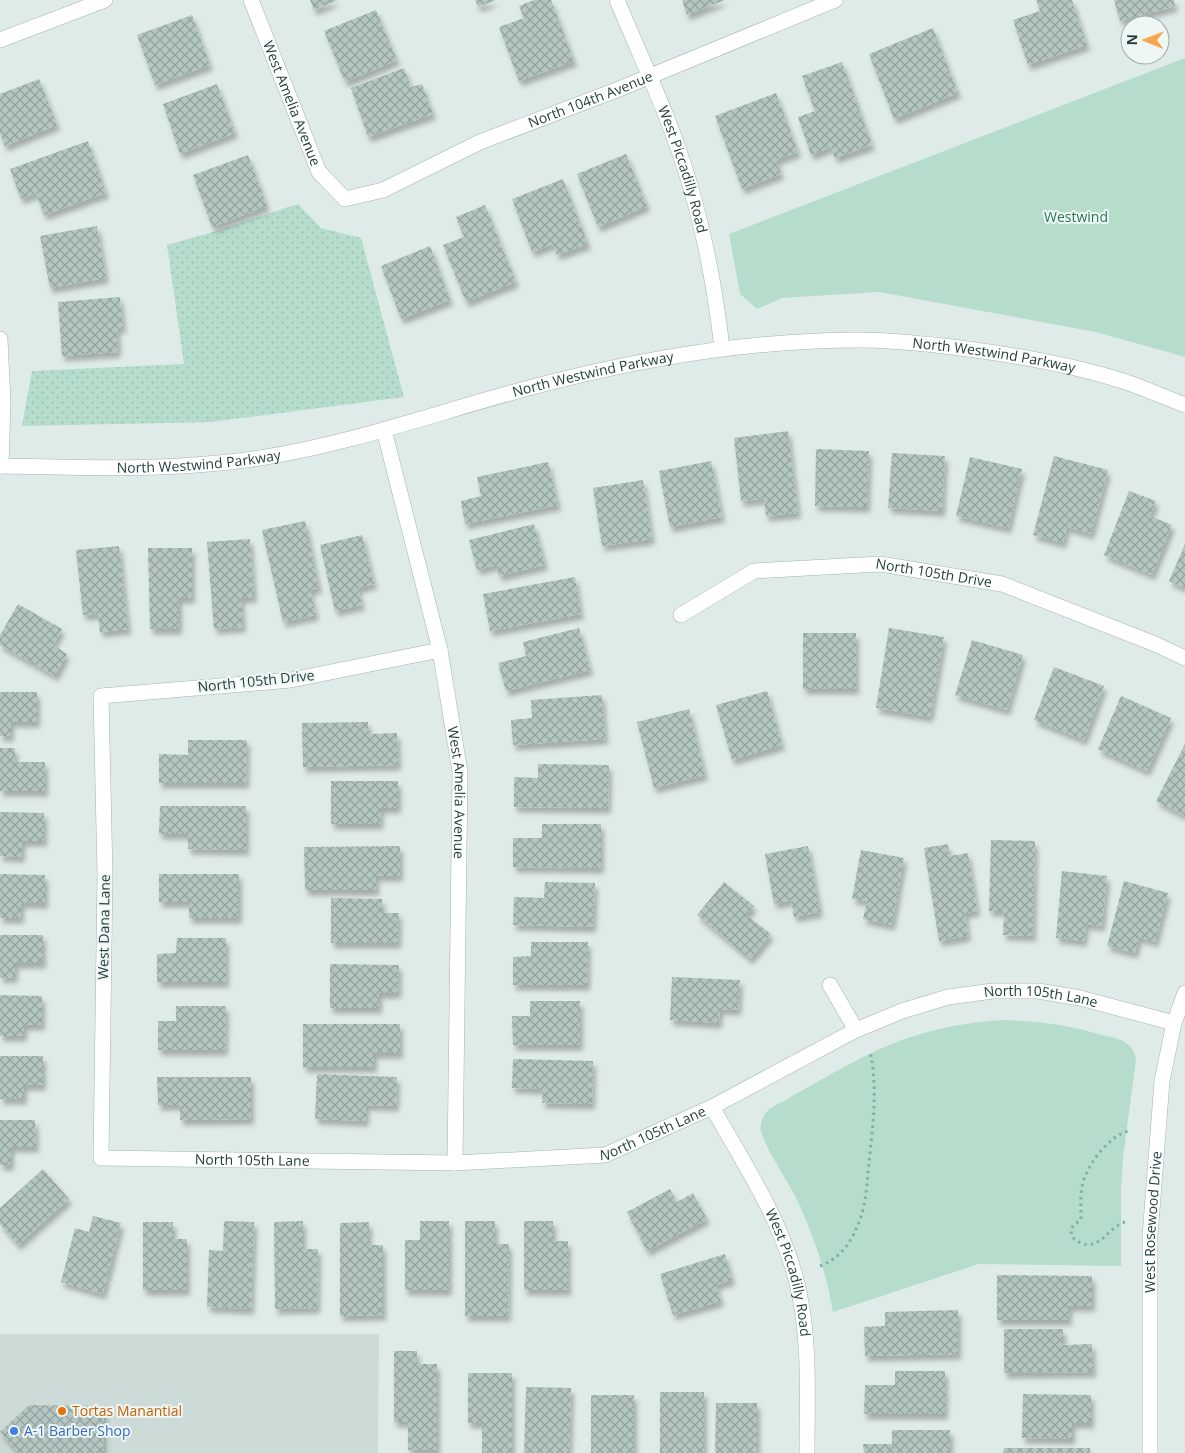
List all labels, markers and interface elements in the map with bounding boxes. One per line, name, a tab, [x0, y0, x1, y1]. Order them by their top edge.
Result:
north arrow	[1120, 15, 1170, 65]
text: N	[1122, 34, 1141, 46]
street label: West Amelia Avenue	[259, 38, 326, 169]
street label: North 104th Avenue	[525, 66, 655, 132]
street label: West Piccadilly Road	[654, 103, 712, 235]
park label: Westwind	[1044, 207, 1108, 226]
street label: North Westwind Parkway	[912, 333, 1078, 377]
street label: North Westwind Parkway	[510, 346, 676, 401]
street label: North Westwind Parkway	[117, 444, 283, 477]
street label: North 105th Drive	[874, 553, 994, 591]
street label: North 105th Drive	[197, 665, 315, 696]
street label: West Amelia Avenue	[444, 725, 470, 859]
street label: West Dana Lane	[93, 874, 114, 980]
street label: North 105th Lane	[983, 981, 1100, 1011]
street label: North 105th Lane	[599, 1101, 709, 1164]
street label: North 105th Lane	[195, 1149, 310, 1170]
street label: West Rosewood Drive	[1140, 1150, 1166, 1293]
street label: West Piccadilly Road	[761, 1205, 815, 1337]
place label: Tortas Manantial	[72, 1401, 182, 1420]
marker: Tortas Manantial	[56, 1405, 68, 1417]
place label: A-1 Barber Shop	[24, 1421, 131, 1440]
marker: A-1 Barber Shop	[8, 1425, 20, 1437]

